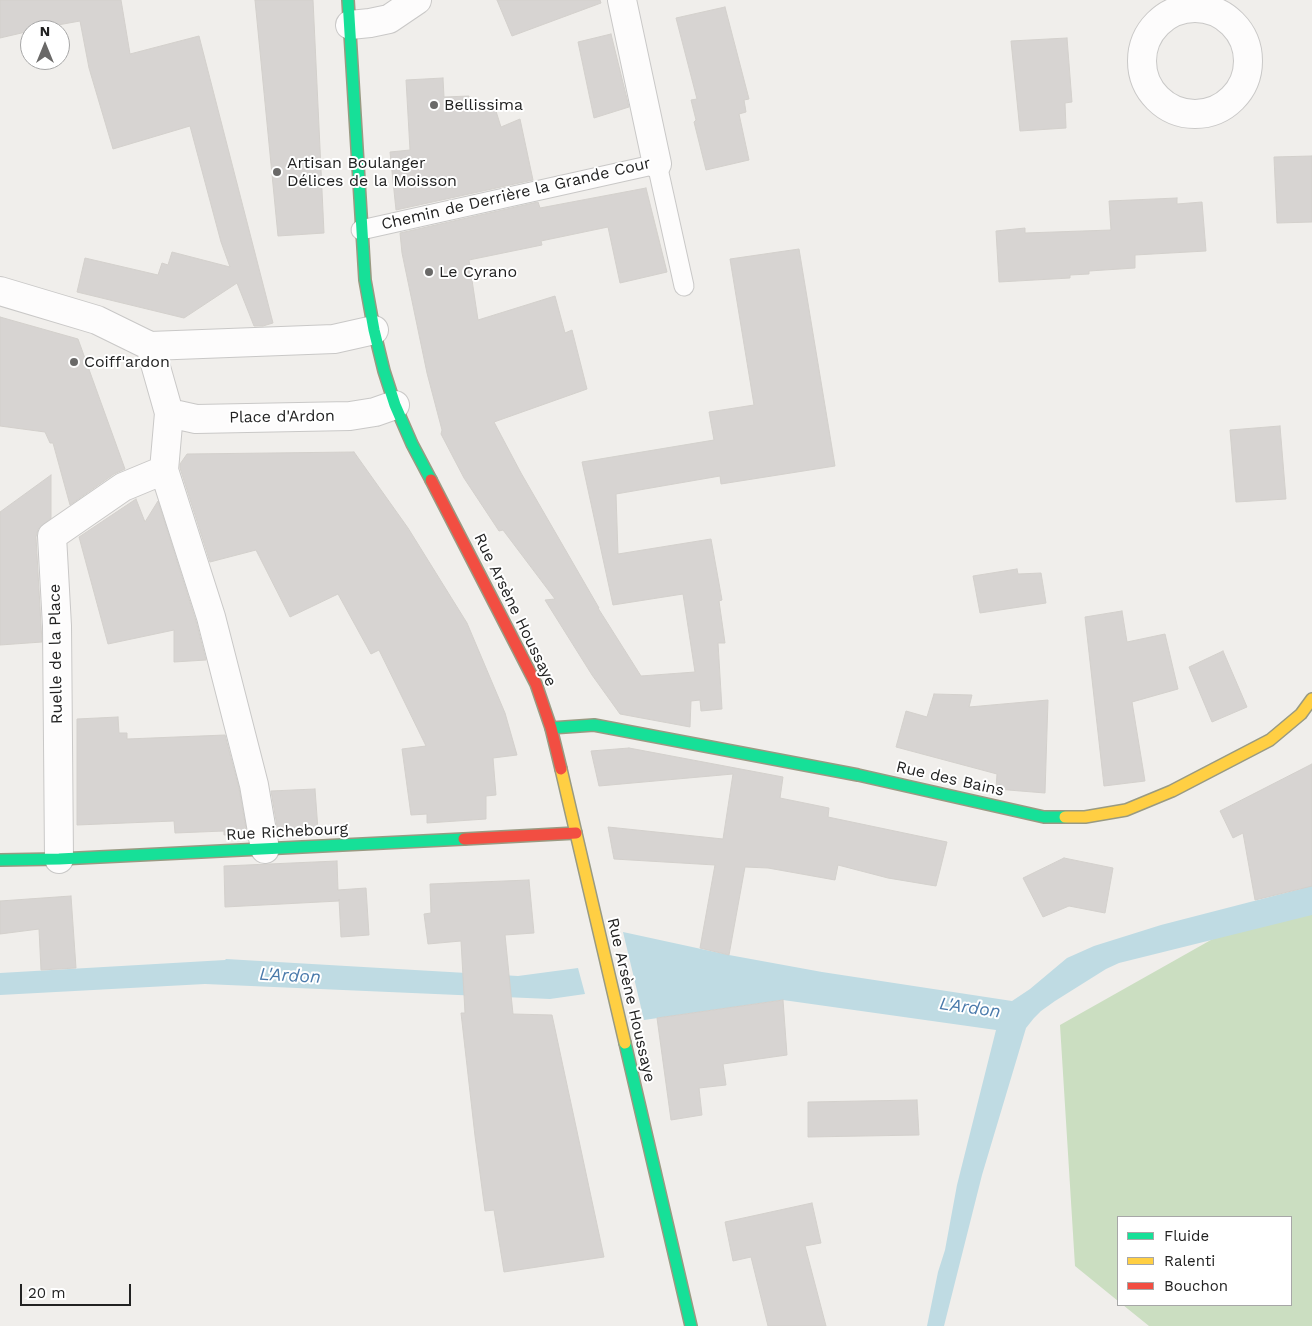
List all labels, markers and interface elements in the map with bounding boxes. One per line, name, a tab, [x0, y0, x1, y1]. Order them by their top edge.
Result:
north arrow	[20, 20, 70, 70]
text: N	[40, 23, 50, 39]
place label: Bellissima	[444, 95, 523, 115]
marker: Bellissima	[428, 99, 440, 111]
place label: Artisan Boulanger Délices de la Moisson	[287, 153, 457, 191]
street label: Chemin de Derrière la Grande Cour	[379, 154, 653, 234]
marker: Artisan Boulanger Délices de la Moisson	[271, 166, 283, 178]
place label: Le Cyrano	[439, 262, 517, 282]
marker: Le Cyrano	[423, 266, 435, 278]
place label: Coiff'ardon	[84, 352, 170, 372]
marker: Coiff'ardon	[68, 356, 80, 368]
street label: Place d'Ardon	[229, 406, 335, 428]
street label: Rue Arsène Houssaye	[470, 530, 560, 690]
street label: Ruelle de la Place	[45, 584, 67, 724]
street label: Rue des Bains	[894, 757, 1006, 801]
street label: Rue Richebourg	[226, 819, 348, 845]
street label: Rue Arsène Houssaye	[603, 916, 659, 1084]
water label: L'Ardon	[259, 964, 321, 988]
water label: L'Ardon	[938, 993, 1002, 1023]
legend	[1117, 1216, 1292, 1306]
text: Fluide	[1164, 1227, 1209, 1245]
text: Ralenti	[1164, 1252, 1215, 1270]
scale bar	[22, 1274, 134, 1306]
text: Bouchon	[1164, 1277, 1228, 1295]
text: 20 m	[28, 1284, 66, 1302]

